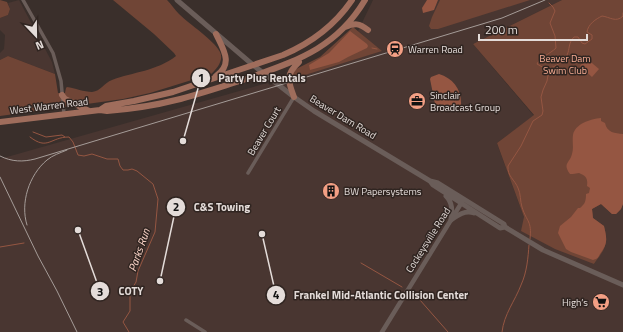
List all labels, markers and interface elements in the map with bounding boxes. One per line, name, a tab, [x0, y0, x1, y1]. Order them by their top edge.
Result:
north arrow	[16, 16, 56, 56]
scale bar	[479, 16, 587, 42]
text: 200 m	[485, 20, 518, 39]
text: N	[33, 36, 46, 54]
station icon: Warren Road	[385, 39, 405, 59]
place label: Warren Road	[408, 42, 463, 57]
park label: Beaver Dam Swim Club	[539, 51, 591, 78]
callout: Party Plus Rentals	[191, 67, 314, 90]
text: 1	[198, 68, 204, 87]
text: Party Plus Rentals	[218, 70, 306, 86]
place label: Sinclair Broadcast Group	[430, 88, 500, 115]
street label: Beaver Dam Road	[307, 91, 379, 143]
office icon: Sinclair Broadcast Group	[407, 91, 427, 111]
street label: West Warren Road	[9, 94, 89, 118]
street label: Beaver Court	[244, 103, 285, 158]
building icon: BW Papersystems	[321, 181, 341, 201]
place label: BW Papersystems	[344, 184, 422, 199]
callout: C&S Towing	[166, 195, 258, 218]
text: 2	[173, 197, 179, 216]
text: C&S Towing	[194, 199, 250, 215]
street label: Cockeysville Road	[402, 204, 454, 276]
water label: Parks Run	[124, 226, 154, 273]
callout: COTY	[90, 280, 151, 303]
text: 3	[97, 282, 103, 301]
text: COTY	[119, 283, 144, 299]
callout: Frankel Mid-Atlantic Collision Center	[266, 283, 477, 306]
text: 4	[273, 285, 280, 304]
text: Frankel Mid-Atlantic Collision Center	[294, 287, 468, 303]
supermarket icon: High’s	[591, 292, 611, 312]
place label: High’s	[562, 295, 588, 310]

